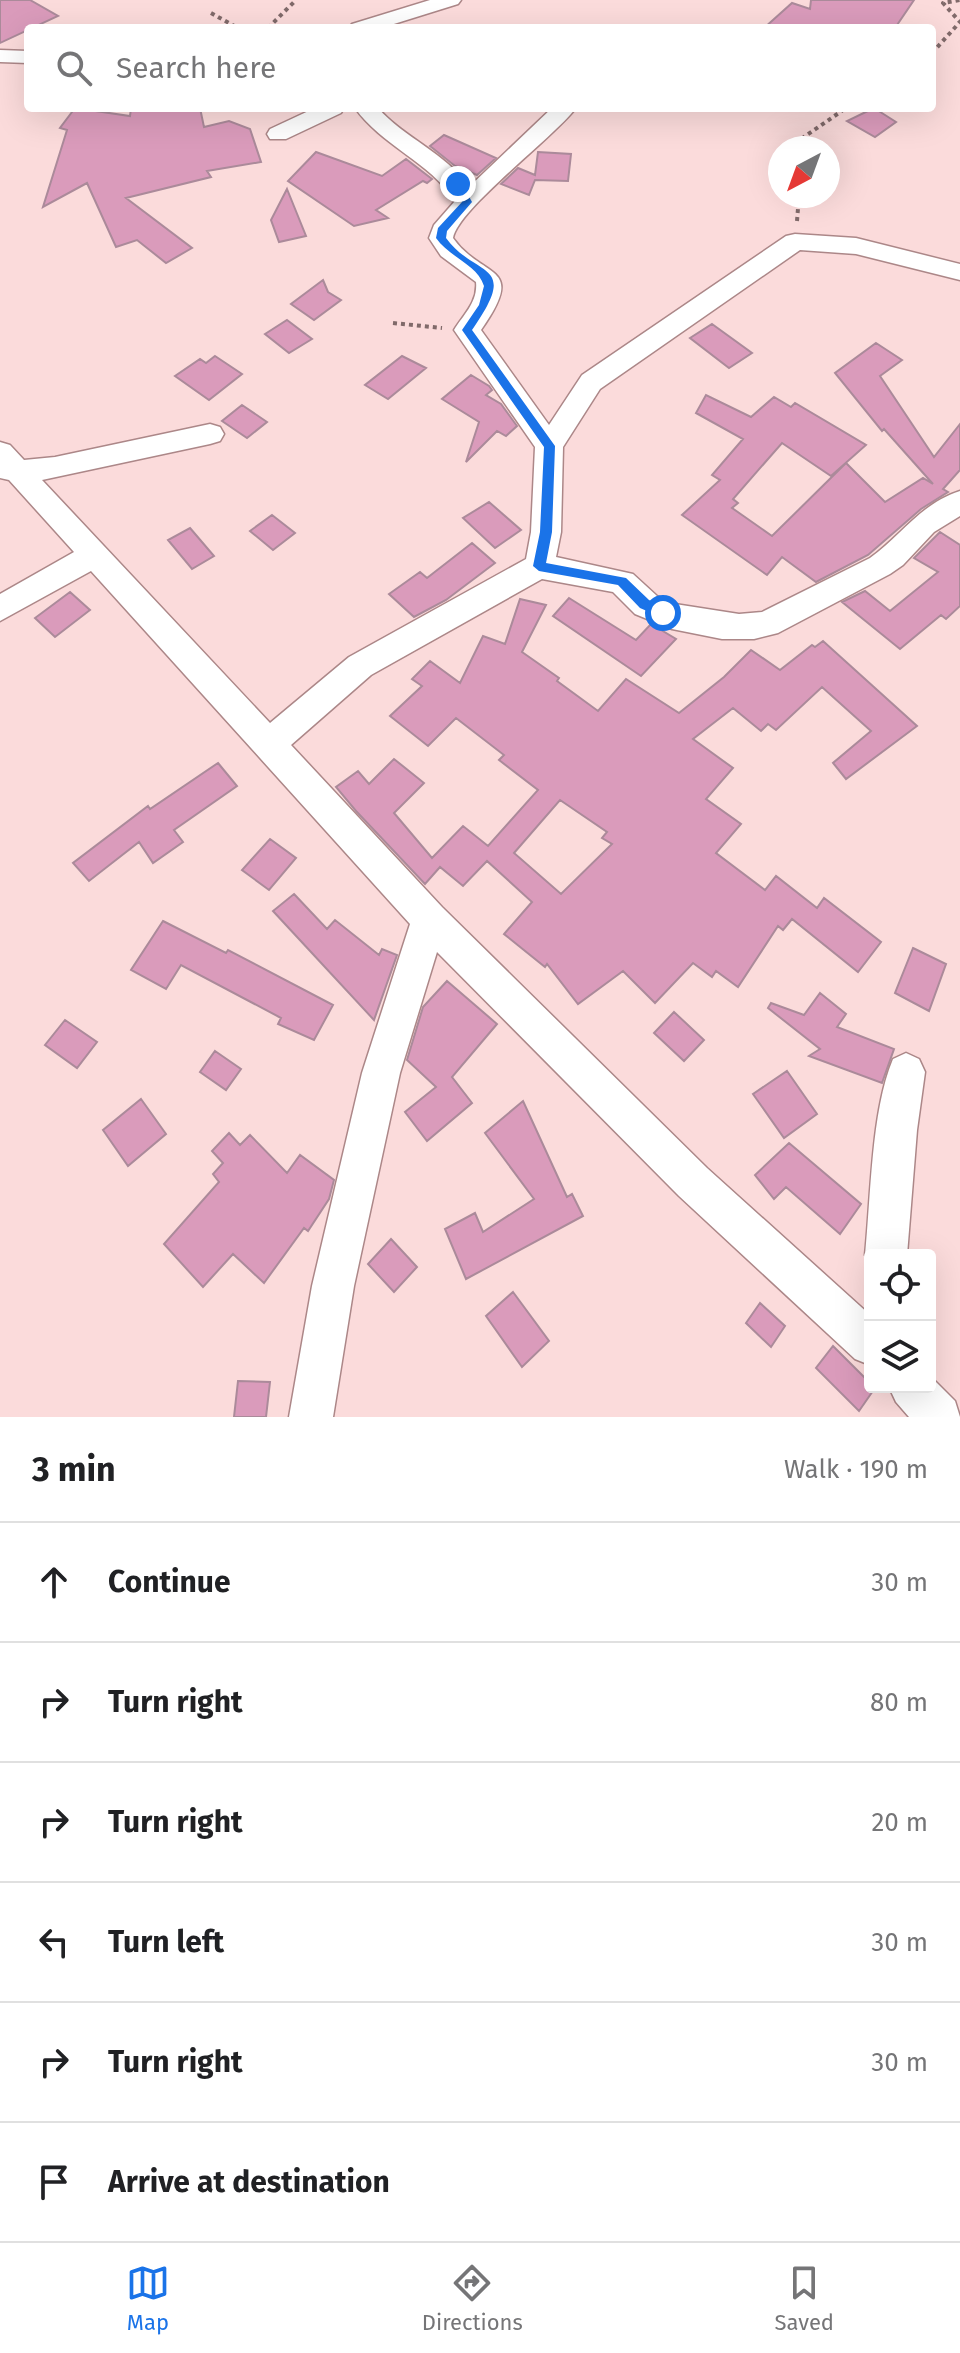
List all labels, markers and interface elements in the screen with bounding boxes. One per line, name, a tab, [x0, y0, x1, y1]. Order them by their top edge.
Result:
search box	[24, 24, 936, 112]
icon: search	[52, 46, 96, 90]
text: Search here	[116, 50, 276, 86]
north arrow	[768, 136, 840, 208]
route end	[440, 166, 476, 202]
route start	[645, 595, 681, 631]
map controls	[864, 1249, 936, 1393]
button: locate	[864, 1249, 936, 1321]
button: layers	[864, 1321, 936, 1393]
text: 3 min	[32, 1449, 116, 1490]
text: Walk · 190 m	[784, 1454, 928, 1485]
icon: ahead	[32, 1560, 76, 1604]
text: Continue	[108, 1564, 231, 1600]
text: 30 m	[871, 1567, 928, 1598]
icon: right	[32, 1680, 76, 1724]
text: Turn right	[108, 1684, 243, 1720]
text: 80 m	[870, 1687, 928, 1718]
icon: right	[32, 1800, 76, 1844]
text: Turn right	[108, 1804, 243, 1840]
text: 20 m	[871, 1807, 928, 1838]
icon: left	[32, 1920, 76, 1964]
text: Turn left	[108, 1924, 224, 1960]
text: 30 m	[871, 1927, 928, 1958]
icon: right	[32, 2040, 76, 2084]
text: Turn right	[108, 2044, 243, 2080]
text: 30 m	[871, 2047, 928, 2078]
icon: arrive	[32, 2160, 76, 2204]
text: Arrive at destination	[108, 2164, 390, 2200]
tab: Map	[126, 2261, 170, 2336]
tab: Directions	[422, 2261, 523, 2336]
tab: Saved	[775, 2261, 834, 2336]

